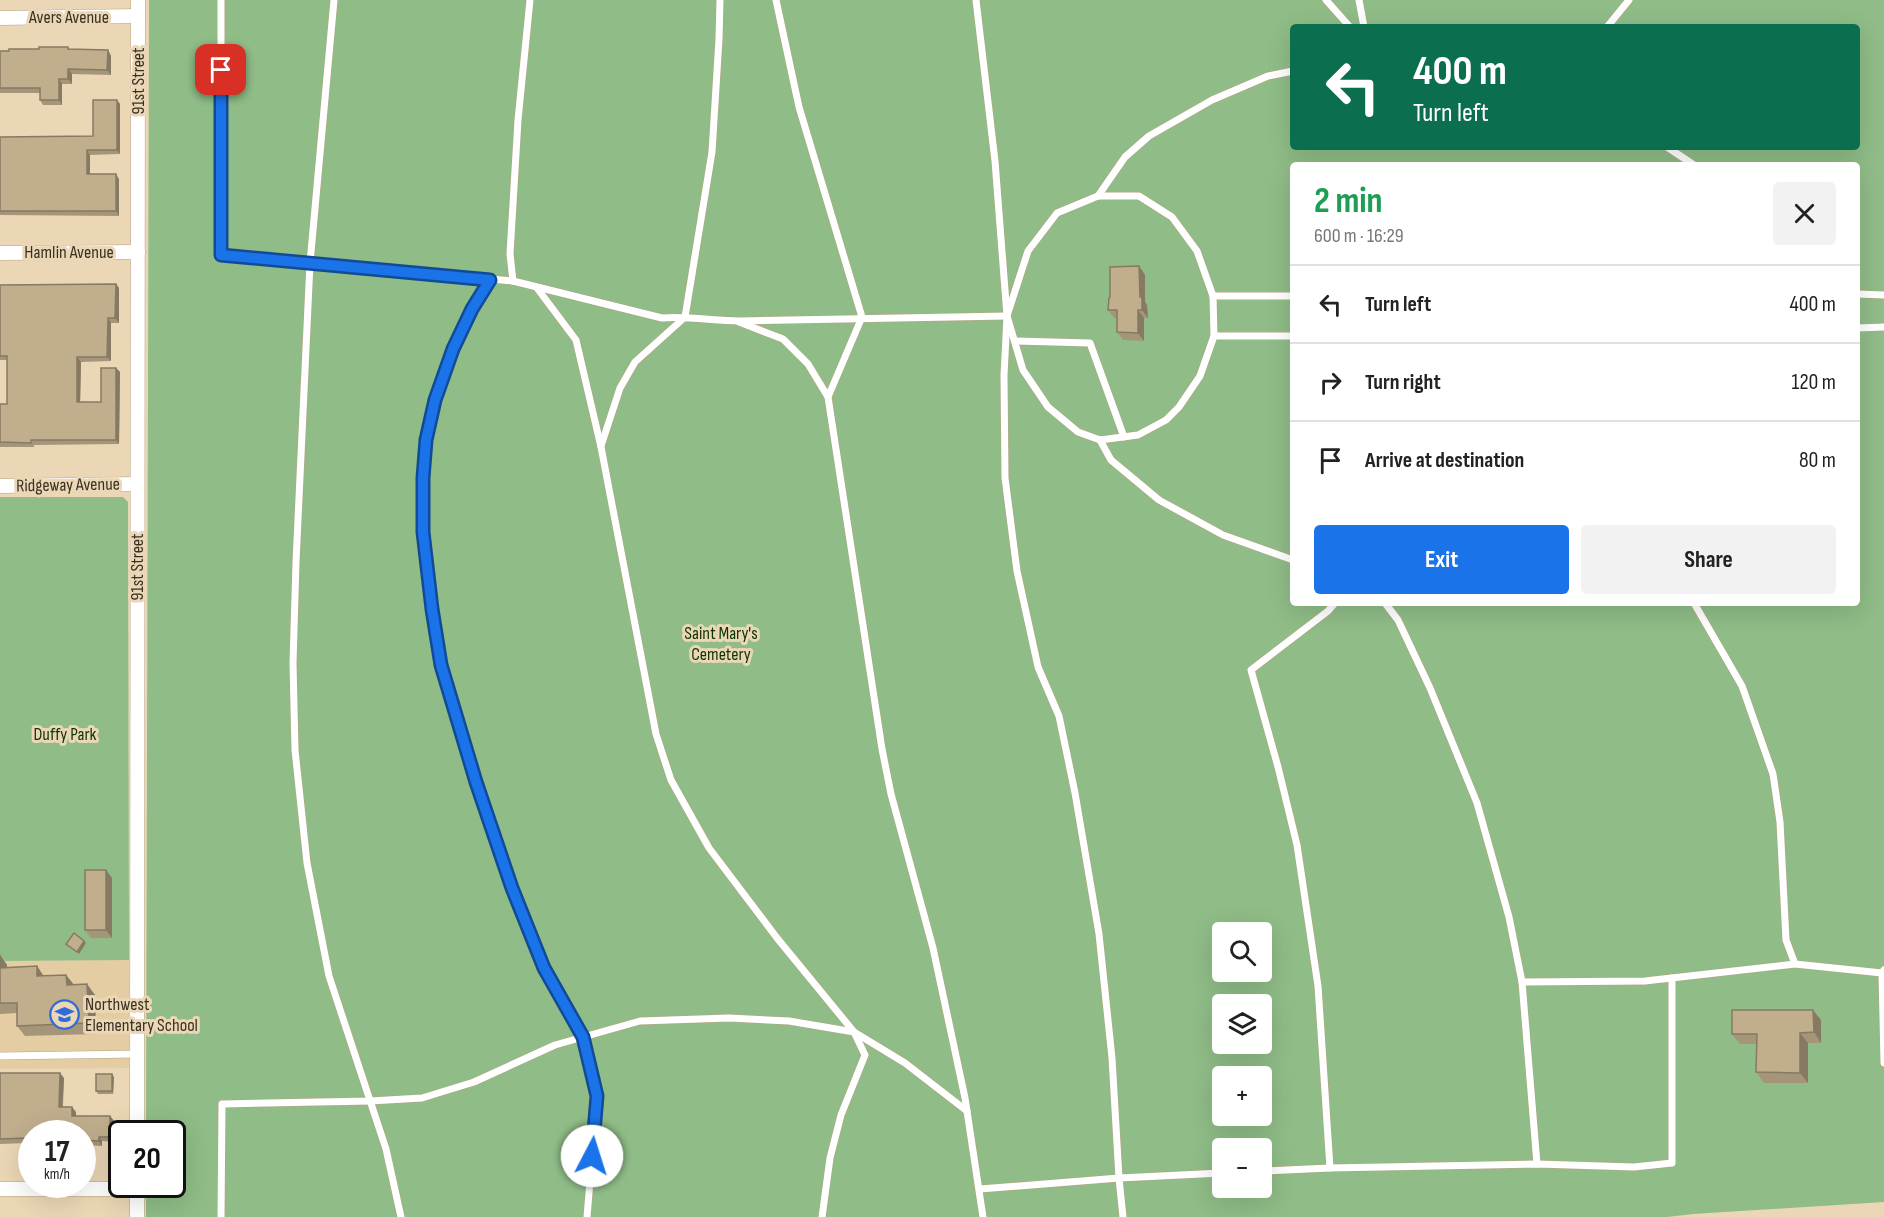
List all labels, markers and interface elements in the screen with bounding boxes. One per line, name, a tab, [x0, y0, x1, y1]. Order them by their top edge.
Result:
street label: Avers Avenue	[28, 7, 109, 28]
pin	[195, 44, 246, 95]
text: 400 m	[1413, 46, 1507, 97]
street label: 91st Street	[128, 47, 149, 115]
icon: left	[1314, 48, 1392, 126]
icon: arrive	[204, 53, 237, 86]
text: Turn left	[1413, 97, 1489, 129]
text: 2 min	[1314, 180, 1383, 223]
button: close	[1773, 182, 1836, 245]
text: 600 m · 16:29	[1314, 224, 1404, 248]
street label: Hamlin Avenue	[24, 242, 114, 263]
icon: left	[1314, 288, 1347, 321]
text: Turn left	[1365, 291, 1431, 318]
text: 400 m	[1790, 291, 1836, 318]
icon: right	[1314, 366, 1347, 399]
text: Turn right	[1365, 369, 1441, 396]
text: 120 m	[1792, 369, 1836, 396]
icon: arrive	[1314, 444, 1347, 477]
text: Arrive at destination	[1365, 447, 1524, 474]
text: 80 m	[1799, 447, 1836, 474]
street label: Ridgeway Avenue	[16, 474, 120, 496]
button: Exit	[1314, 525, 1569, 594]
button: Share	[1581, 525, 1836, 594]
street label: 91st Street	[127, 533, 148, 601]
park label: Saint Mary's Cemetery	[684, 623, 758, 665]
park label: Duffy Park	[34, 724, 97, 745]
map controls	[1212, 922, 1272, 1198]
button: search	[1212, 922, 1272, 982]
place label: Northwest Elementary School	[85, 994, 198, 1036]
button: layers	[1212, 994, 1272, 1054]
school or university icon: Northwest Elementary School	[48, 998, 80, 1030]
button: +	[1212, 1066, 1272, 1126]
speed limit sign: 20	[108, 1120, 186, 1198]
position arrow	[560, 1124, 624, 1188]
text: 17	[45, 1134, 69, 1170]
button: −	[1212, 1138, 1272, 1198]
text: km/h	[44, 1165, 70, 1184]

